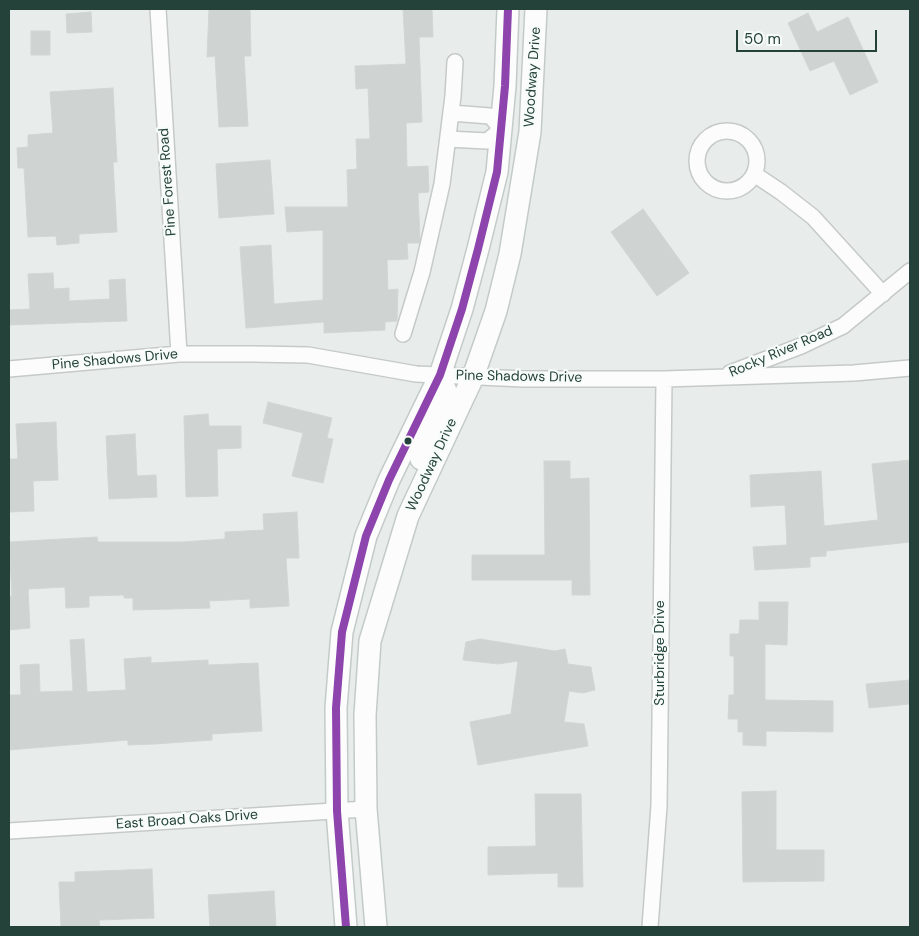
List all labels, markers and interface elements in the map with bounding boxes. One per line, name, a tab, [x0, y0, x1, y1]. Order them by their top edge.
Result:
scale bar	[739, 20, 880, 52]
street label: Woodway Drive	[521, 26, 545, 128]
text: 50 m	[744, 29, 781, 49]
street label: Pine Forest Road	[156, 128, 180, 236]
street label: Rocky River Road	[727, 323, 835, 381]
street label: Pine Shadows Drive	[51, 346, 179, 374]
street label: Pine Shadows Drive	[456, 367, 582, 387]
street label: Woodway Drive	[403, 416, 461, 514]
unlabelled marker	[403, 436, 413, 446]
street label: Sturbridge Drive	[652, 600, 668, 706]
street label: East Broad Oaks Drive	[115, 807, 259, 833]

